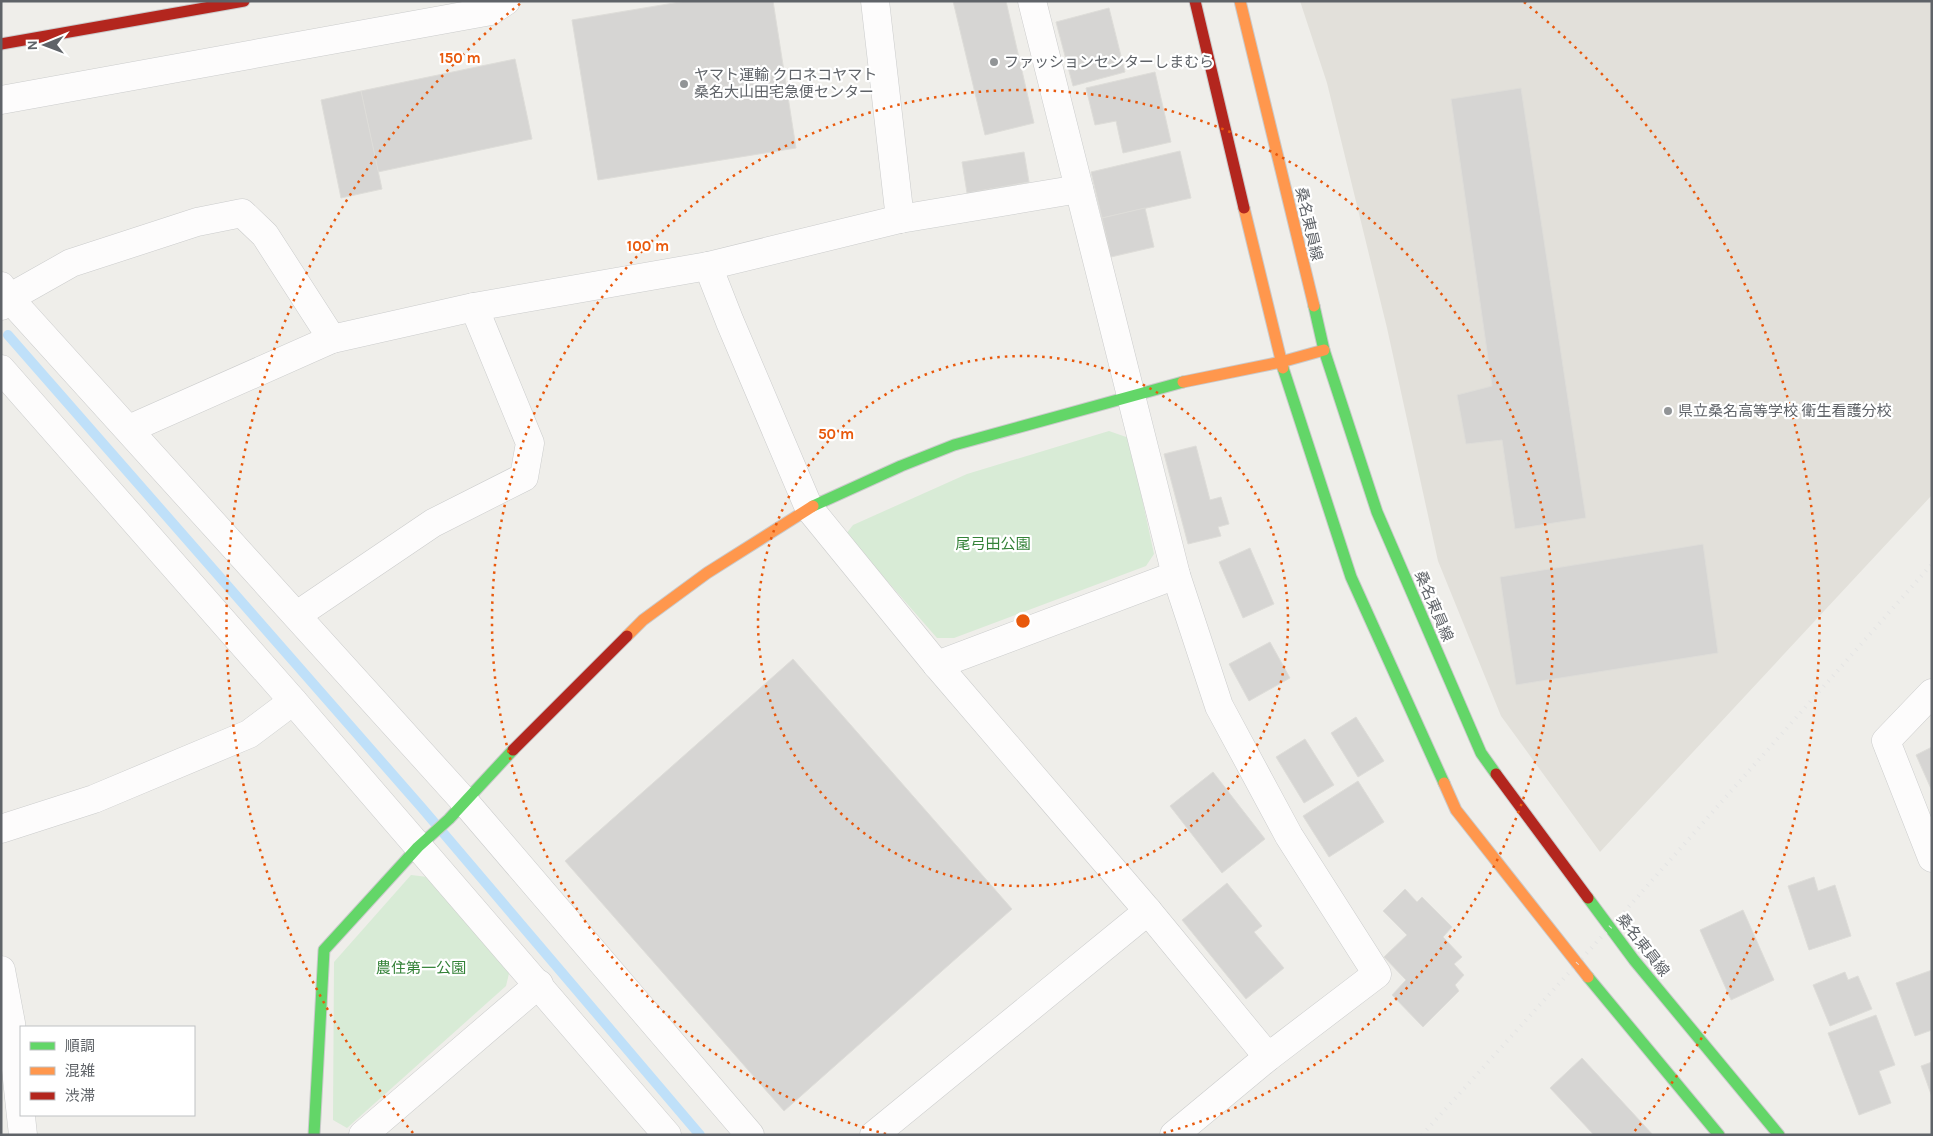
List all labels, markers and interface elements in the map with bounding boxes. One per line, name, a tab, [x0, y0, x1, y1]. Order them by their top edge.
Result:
north arrow	[20, 20, 70, 70]
text: N	[24, 40, 41, 50]
text: 150 m	[439, 49, 481, 67]
place label: ファッションセンターしまむら	[1004, 53, 1214, 71]
marker: ファッションセンターしまむら	[988, 56, 1000, 68]
place label: ヤマト運輸 クロネコヤマト 桑名大山田宅急便センター	[694, 66, 877, 101]
marker: ヤマト運輸 クロネコヤマト 桑名大山田宅急便センター	[678, 78, 690, 90]
street label: 桑名東員線	[1292, 185, 1326, 263]
text: 100 m	[627, 237, 669, 255]
place label: 県立桑名高等学校 衛生看護分校	[1678, 402, 1892, 420]
marker: 県立桑名高等学校 衛生看護分校	[1662, 405, 1674, 417]
text: 50 m	[818, 425, 854, 443]
park label: 尾弓田公園	[955, 535, 1031, 553]
street label: 桑名東員線	[1411, 568, 1457, 644]
centre of rings	[1014, 612, 1032, 630]
street label: 桑名東員線	[1613, 910, 1673, 980]
park label: 農住第一公園	[376, 959, 466, 977]
legend	[20, 1026, 195, 1116]
text: 順調	[65, 1037, 95, 1055]
text: 混雑	[65, 1062, 95, 1080]
text: 渋滞	[65, 1087, 95, 1105]

